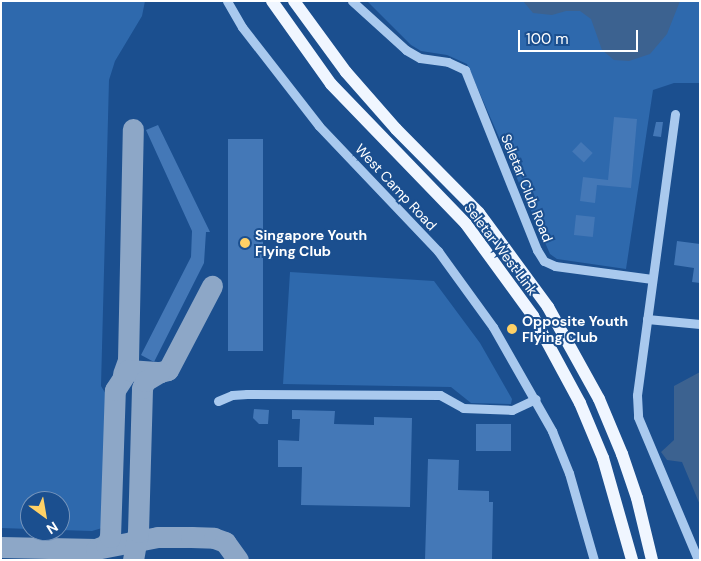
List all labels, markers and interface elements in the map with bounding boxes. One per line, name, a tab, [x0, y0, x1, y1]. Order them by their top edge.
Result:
scale bar	[521, 20, 641, 52]
text: 100 m	[526, 29, 569, 49]
street label: Seletar Club Road	[498, 131, 556, 245]
street label: West Camp Road	[352, 140, 440, 234]
street label: Seletar West Link	[461, 199, 541, 299]
place label: Singapore Youth Flying Club	[255, 227, 367, 260]
marker: Singapore Youth Flying Club	[239, 237, 251, 249]
place label: Opposite Youth Flying Club	[522, 313, 628, 346]
marker: Opposite Youth Flying Club	[506, 323, 518, 335]
north arrow	[20, 491, 70, 541]
text: N	[43, 518, 62, 538]

